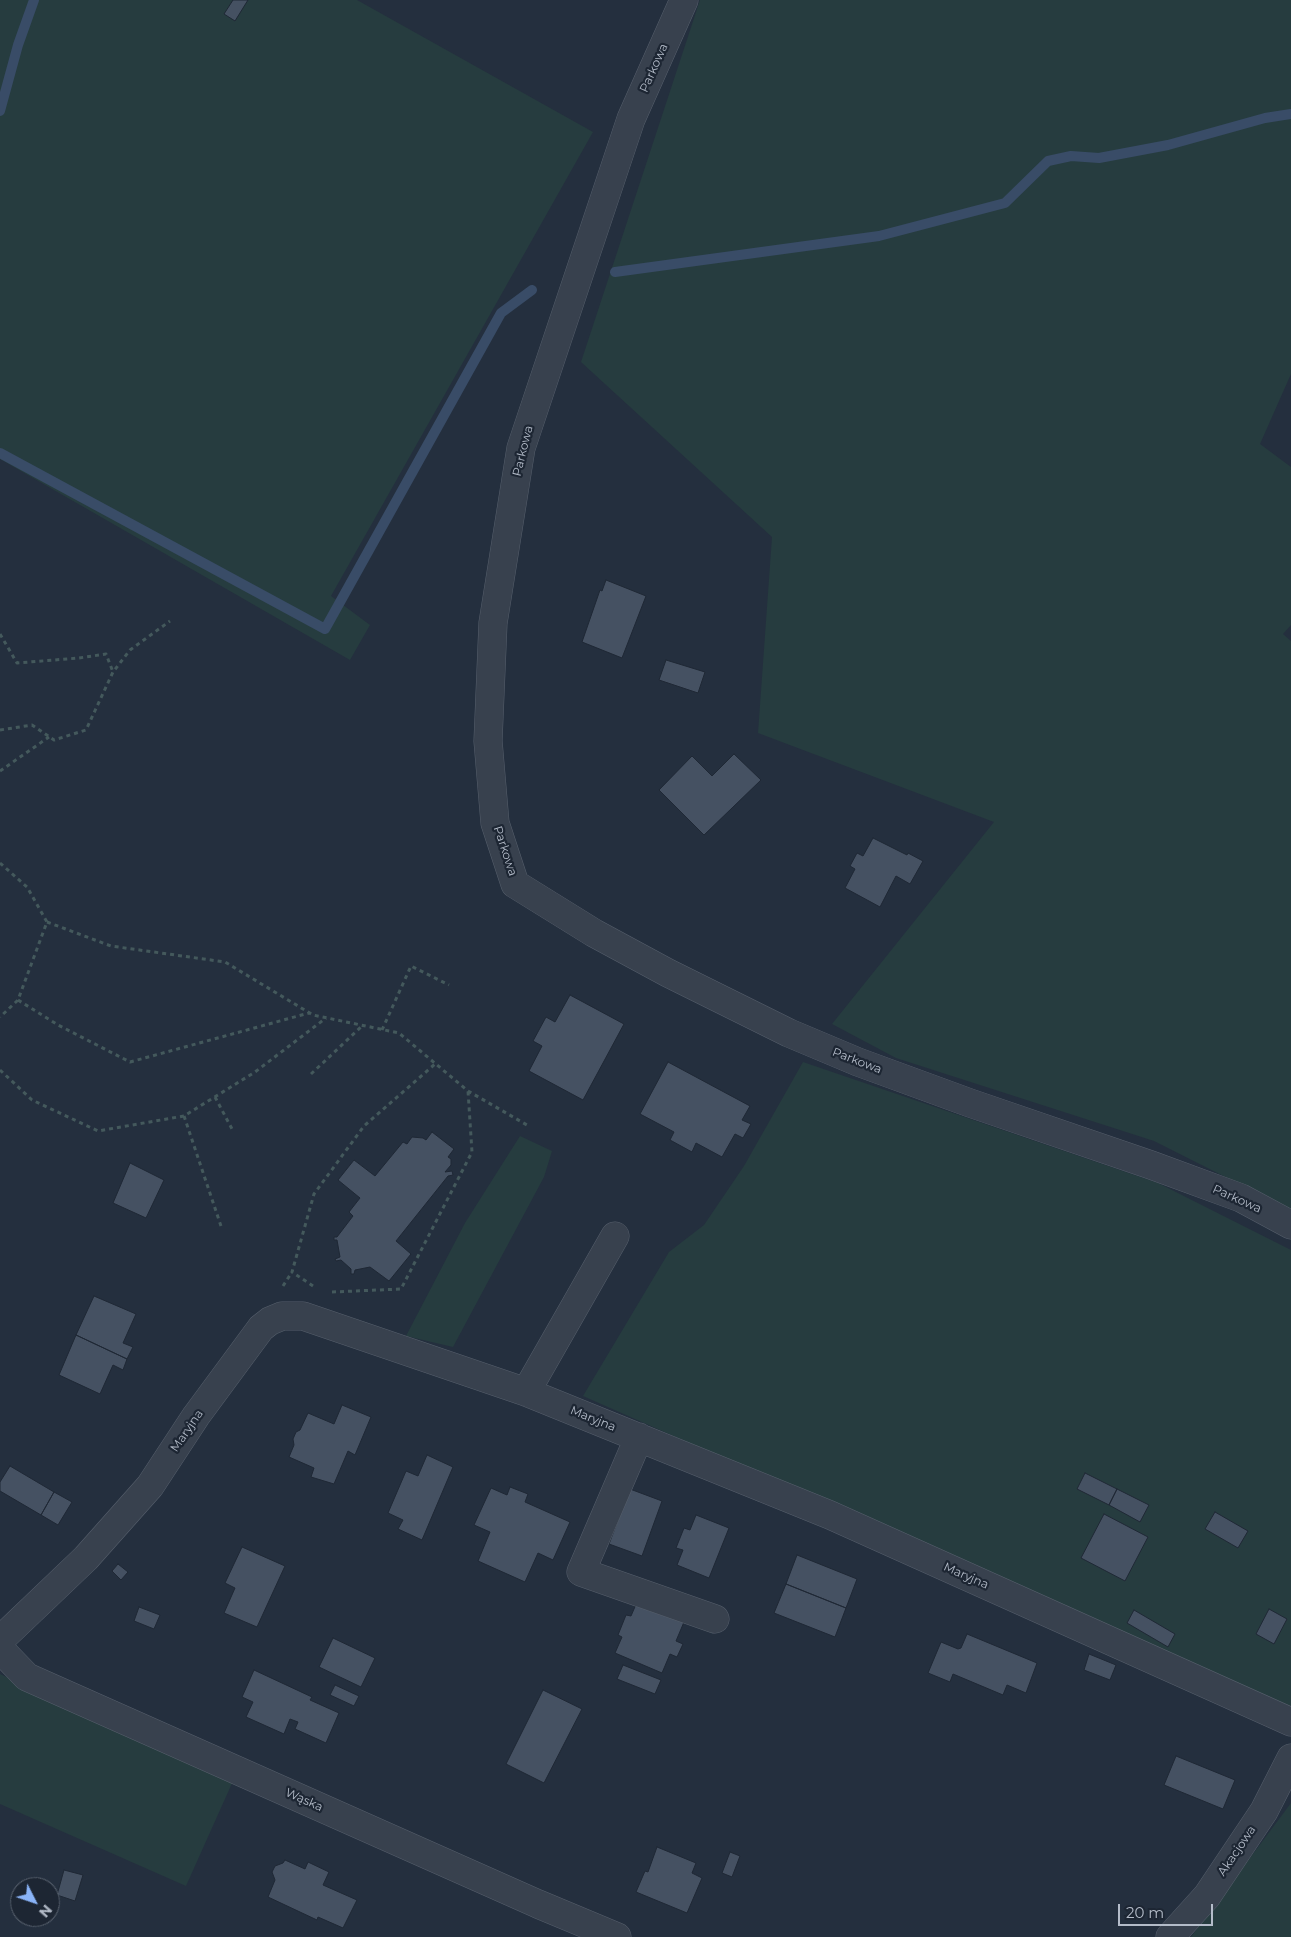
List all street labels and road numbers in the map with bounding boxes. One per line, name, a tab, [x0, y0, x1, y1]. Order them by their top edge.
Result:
street label: Parkowa	[637, 41, 671, 95]
street label: Parkowa	[510, 424, 536, 478]
street label: Parkowa	[490, 824, 520, 878]
street label: Parkowa	[830, 1045, 884, 1077]
street label: Parkowa	[1210, 1182, 1264, 1216]
street label: Maryjna	[568, 1403, 618, 1435]
street label: Maryjna	[168, 1407, 206, 1455]
street label: Maryjna	[941, 1560, 991, 1592]
street label: Wąska	[283, 1785, 325, 1815]
street label: Akacjowa	[1215, 1823, 1259, 1879]

